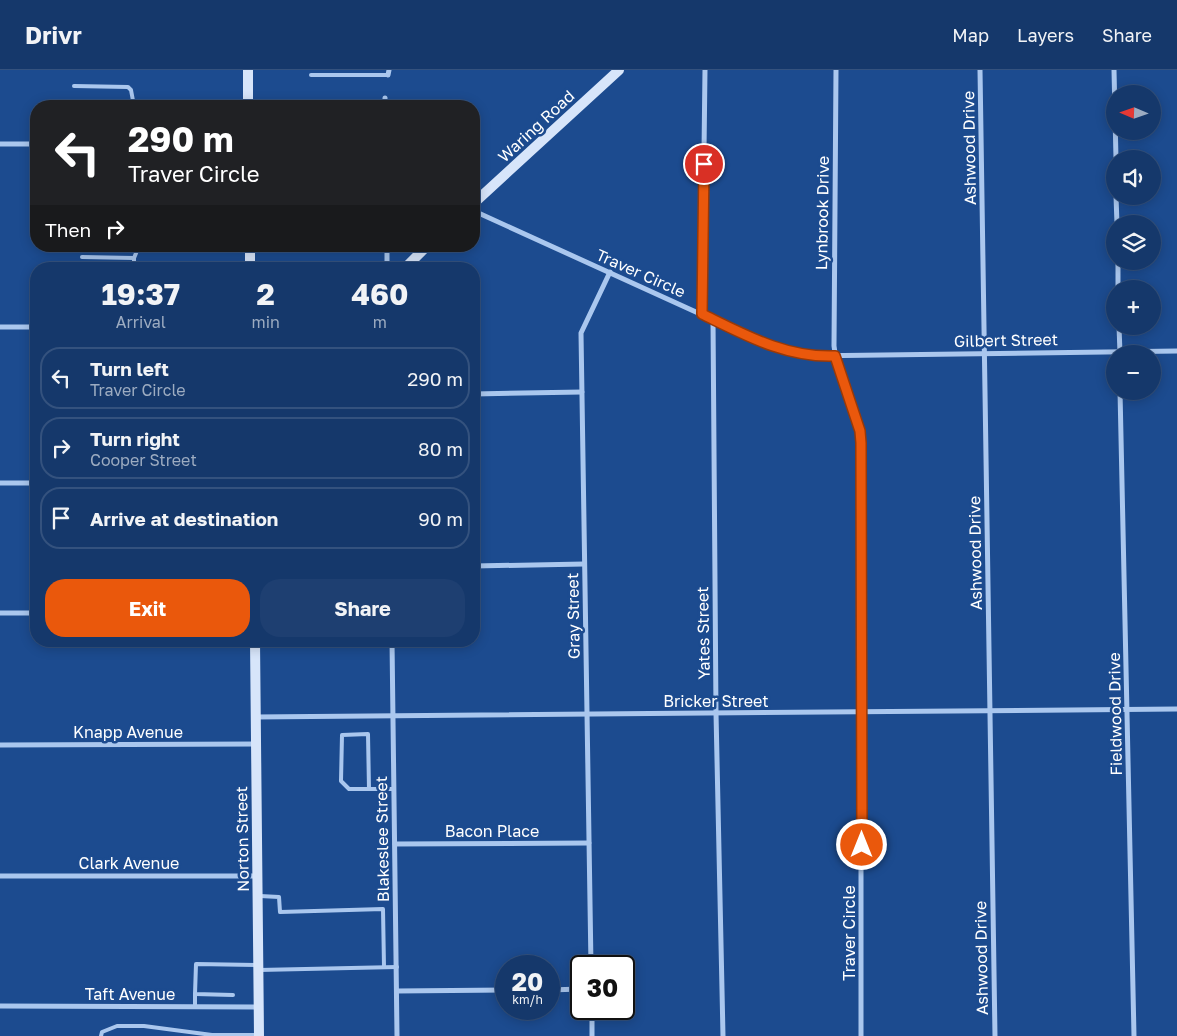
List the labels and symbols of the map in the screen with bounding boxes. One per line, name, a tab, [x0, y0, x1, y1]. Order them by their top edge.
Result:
north arrow	[1106, 85, 1161, 140]
street label: Waring Road	[494, 86, 578, 166]
street label: Ashwood Drive	[958, 91, 980, 205]
pin	[683, 143, 725, 185]
street label: Lynbrook Drive	[811, 156, 833, 270]
street label: Traver Circle	[593, 244, 689, 302]
street label: Gilbert Street	[954, 329, 1058, 351]
street label: Ashwood Drive	[964, 496, 986, 610]
street label: Gray Street	[562, 573, 584, 659]
street label: Yates Street	[692, 586, 714, 680]
street label: Fieldwood Drive	[1104, 652, 1126, 776]
street label: Bricker Street	[663, 691, 769, 711]
street label: Knapp Avenue	[73, 722, 183, 742]
street label: Blakeslee Street	[371, 776, 393, 902]
street label: Norton Street	[231, 786, 253, 892]
position arrow	[835, 818, 887, 870]
street label: Bacon Place	[445, 821, 539, 841]
street label: Clark Avenue	[79, 853, 179, 873]
street label: Traver Circle	[839, 885, 859, 981]
street label: Ashwood Drive	[970, 901, 992, 1015]
speed limit sign: 30	[570, 955, 635, 1020]
street label: Taft Avenue	[85, 984, 175, 1004]

